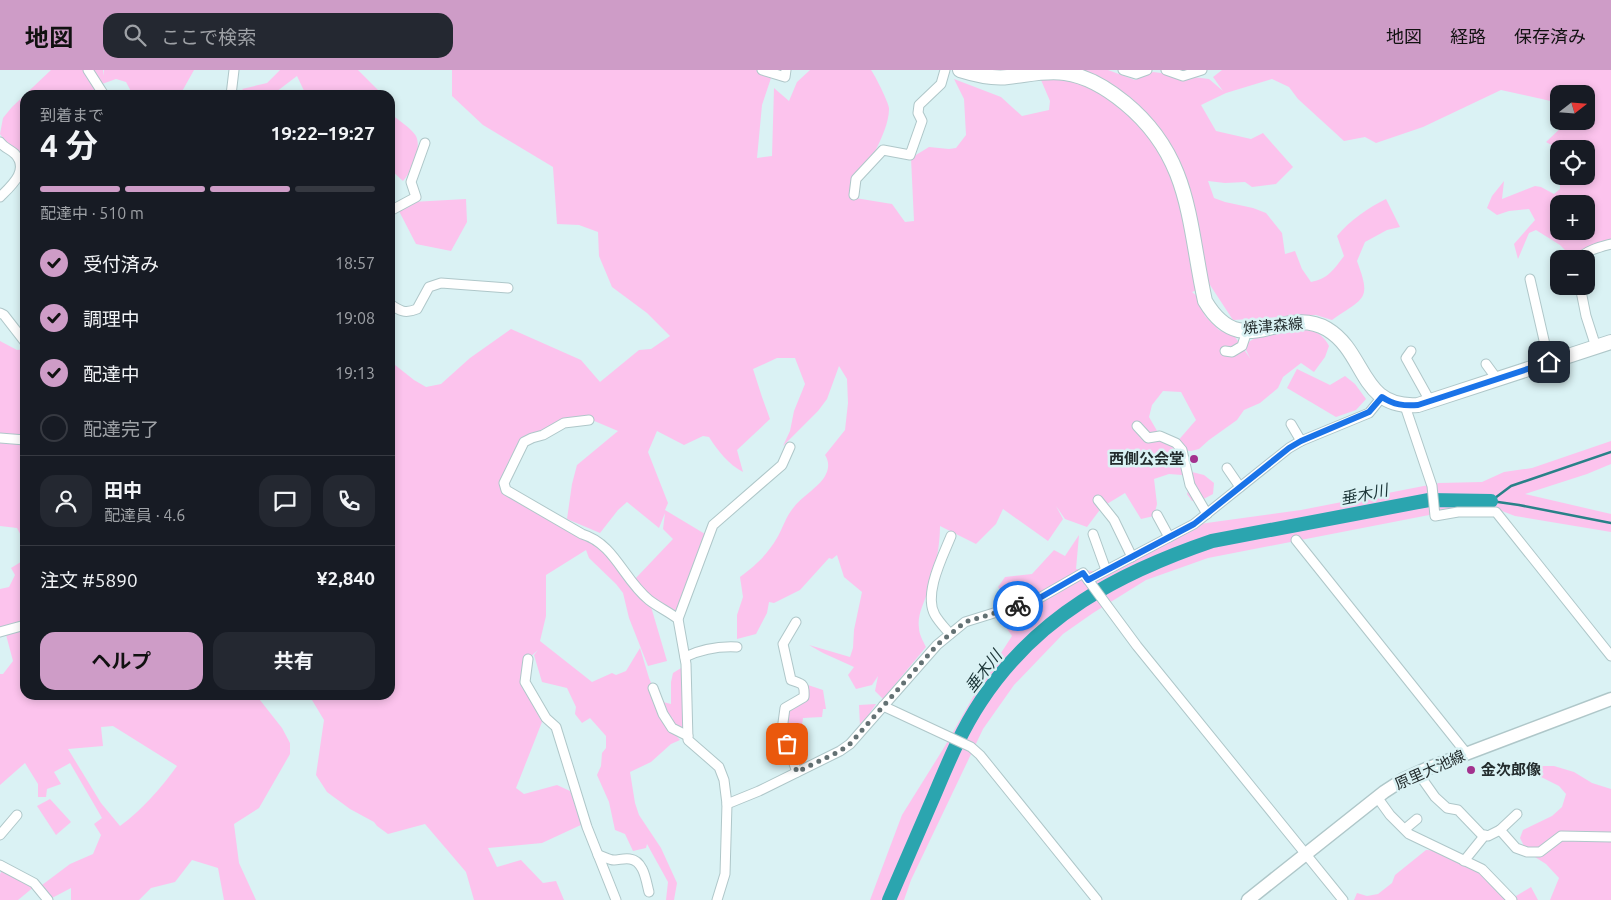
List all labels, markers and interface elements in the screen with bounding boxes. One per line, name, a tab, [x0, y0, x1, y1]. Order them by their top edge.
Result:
search box	[103, 13, 453, 58]
icon: search	[121, 21, 149, 49]
text: 地図	[25, 24, 73, 51]
text: ここで検索	[161, 26, 256, 48]
text: 地図	[1386, 26, 1422, 46]
text: 経路	[1450, 26, 1486, 46]
text: 保存済み	[1514, 26, 1586, 46]
north arrow	[1550, 85, 1595, 130]
map controls	[1550, 85, 1595, 295]
text: 到着まで	[40, 106, 104, 124]
text: 19:22–19:27	[270, 122, 375, 144]
text: 4 分	[40, 127, 98, 163]
button: locate	[1550, 140, 1595, 185]
button: +	[1550, 195, 1595, 240]
text: 配達中 · 510 m	[40, 204, 144, 222]
icon: check	[40, 249, 68, 277]
button: −	[1550, 250, 1595, 295]
text: 受付済み	[83, 253, 159, 275]
text: 18:57	[335, 254, 375, 272]
icon: check	[40, 304, 68, 332]
text: 調理中	[83, 308, 140, 330]
text: 19:08	[335, 309, 375, 327]
street label: 焼津森線	[1242, 314, 1304, 337]
pin	[1528, 341, 1570, 383]
icon: home	[1535, 348, 1563, 376]
icon: check	[40, 359, 68, 387]
text: 配達中	[83, 363, 140, 385]
text: 19:13	[335, 364, 375, 382]
text: 配達完了	[83, 418, 159, 440]
place label: 西側公会堂	[1109, 450, 1184, 467]
marker: 西側公会堂	[1188, 453, 1200, 465]
button: person	[40, 475, 92, 527]
button: chat	[259, 475, 311, 527]
button: phone	[323, 475, 375, 527]
text: 田中	[104, 479, 142, 501]
water label: 垂木川	[1339, 480, 1391, 507]
text: 配達員 · 4.6	[104, 506, 185, 524]
text: ¥2,840	[317, 567, 375, 589]
text: 注文 #5890	[40, 569, 138, 591]
courier	[993, 581, 1043, 631]
icon: bike	[1004, 592, 1032, 620]
button: ヘルプ	[40, 632, 203, 690]
button: 共有	[213, 632, 375, 690]
water label: 垂木川	[961, 645, 1006, 695]
pin	[766, 723, 808, 765]
icon: bag	[773, 730, 801, 758]
street label: 原里大池線	[1392, 747, 1468, 793]
place label: 金次郎像	[1481, 761, 1541, 778]
marker: 金次郎像	[1465, 764, 1477, 776]

